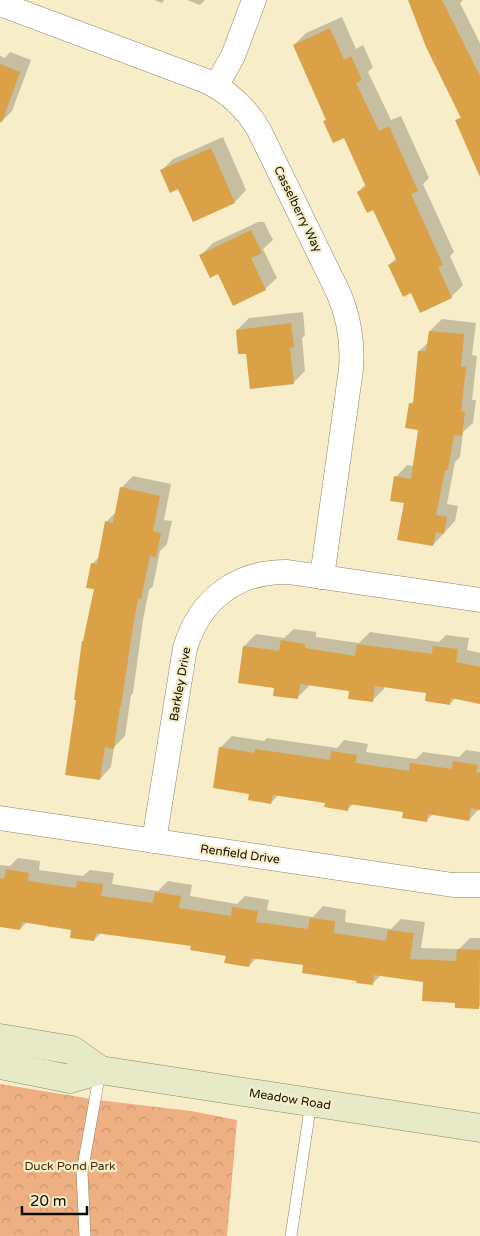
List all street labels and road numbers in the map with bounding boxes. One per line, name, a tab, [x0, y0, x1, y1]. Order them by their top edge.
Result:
street label: Casselberry Way	[271, 164, 325, 255]
street label: Barkley Drive	[167, 646, 193, 722]
street label: Renfield Drive	[199, 841, 281, 867]
street label: Meadow Road	[248, 1086, 332, 1112]

